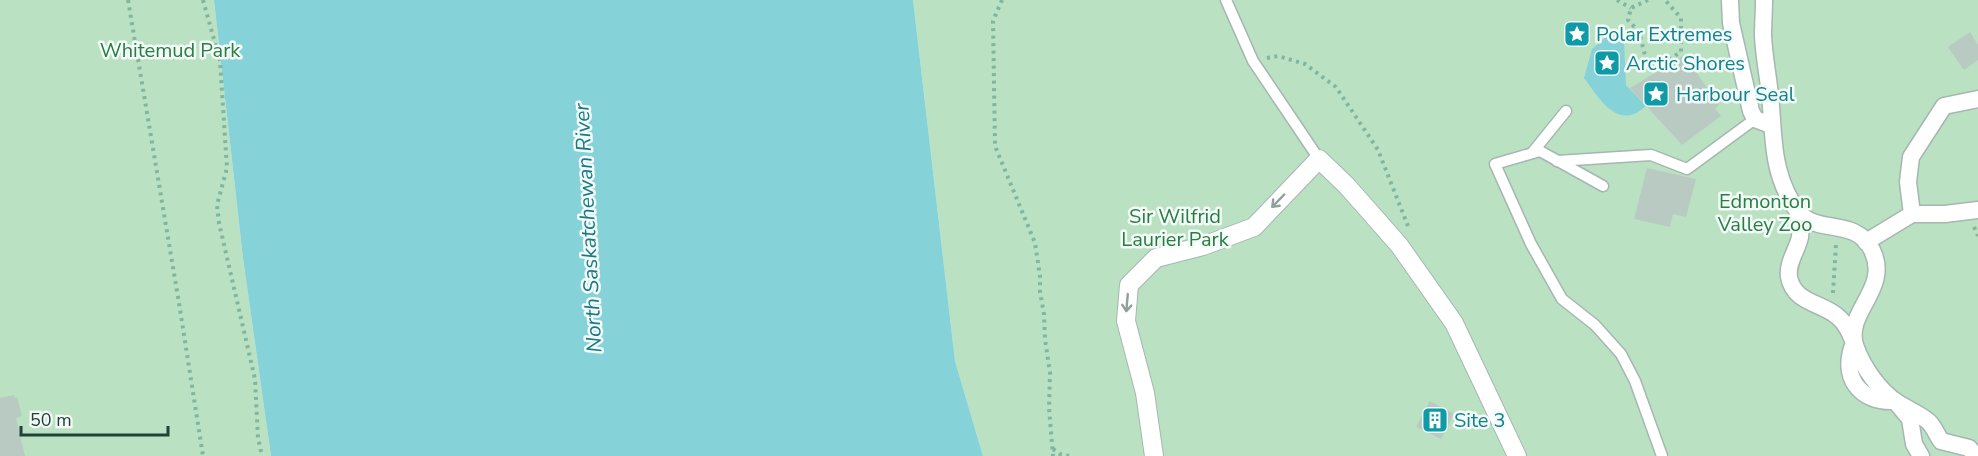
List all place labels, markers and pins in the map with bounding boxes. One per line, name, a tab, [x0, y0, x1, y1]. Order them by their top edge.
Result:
place icon: Polar Extremes	[1562, 19, 1592, 49]
place label: Polar Extremes	[1596, 21, 1732, 48]
place icon: Arctic Shores	[1592, 48, 1622, 78]
place label: Arctic Shores	[1626, 50, 1745, 77]
place icon: Harbour Seal	[1641, 79, 1671, 109]
place label: Harbour Seal	[1676, 81, 1795, 108]
building icon: Site 3	[1420, 405, 1450, 435]
place label: Site 3	[1454, 407, 1506, 434]

